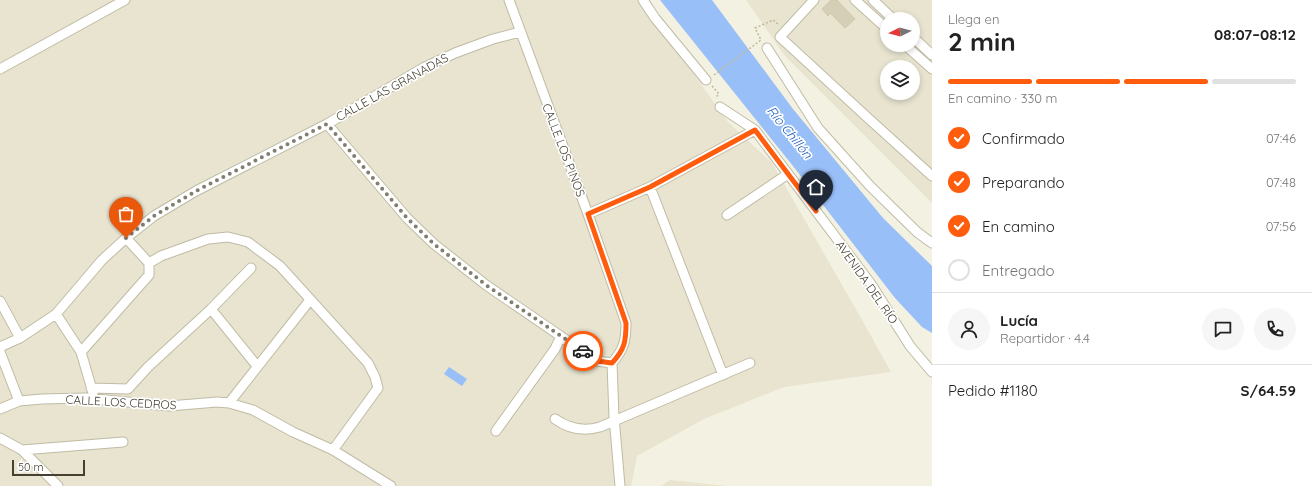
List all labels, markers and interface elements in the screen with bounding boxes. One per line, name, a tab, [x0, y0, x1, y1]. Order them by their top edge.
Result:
text: Llega en	[948, 11, 999, 27]
north arrow	[880, 12, 920, 52]
map controls	[880, 12, 920, 100]
text: 2 min	[948, 25, 1016, 58]
text: 08:07–08:12	[1214, 25, 1296, 44]
street label: CALLE LAS GRANADAS	[333, 50, 451, 124]
button: layers	[880, 60, 920, 100]
text: En camino · 330 m	[948, 90, 1057, 106]
street label: CALLE LOS PINOS	[539, 101, 589, 199]
water label: Río Chillón	[764, 103, 816, 162]
icon: check	[948, 127, 970, 149]
text: Confirmado	[982, 129, 1065, 148]
text: 07:46	[1266, 130, 1296, 146]
pin	[799, 170, 833, 211]
icon: check	[948, 171, 970, 193]
text: Preparando	[982, 173, 1065, 192]
text: 07:48	[1266, 174, 1296, 190]
icon: home	[805, 176, 827, 198]
pin	[109, 197, 143, 238]
icon: bag	[115, 203, 137, 225]
icon: check	[948, 215, 970, 237]
text: En camino	[982, 217, 1055, 236]
text: 07:56	[1266, 218, 1296, 234]
street label: AVENIDA DEL RÍO	[833, 238, 901, 326]
text: Entregado	[982, 261, 1055, 280]
button: person	[948, 308, 990, 350]
button: chat	[1202, 308, 1244, 350]
button: phone	[1254, 308, 1296, 350]
text: Lucía	[1000, 311, 1038, 330]
text: Repartidor · 4.4	[1000, 330, 1090, 346]
courier	[563, 331, 603, 371]
icon: car	[572, 340, 594, 362]
text: Pedido #1180	[948, 381, 1038, 400]
text: S/64.59	[1241, 381, 1296, 400]
street label: CALLE LOS CEDROS	[65, 392, 177, 412]
scale bar	[12, 458, 85, 477]
text: 50 m	[18, 460, 44, 474]

